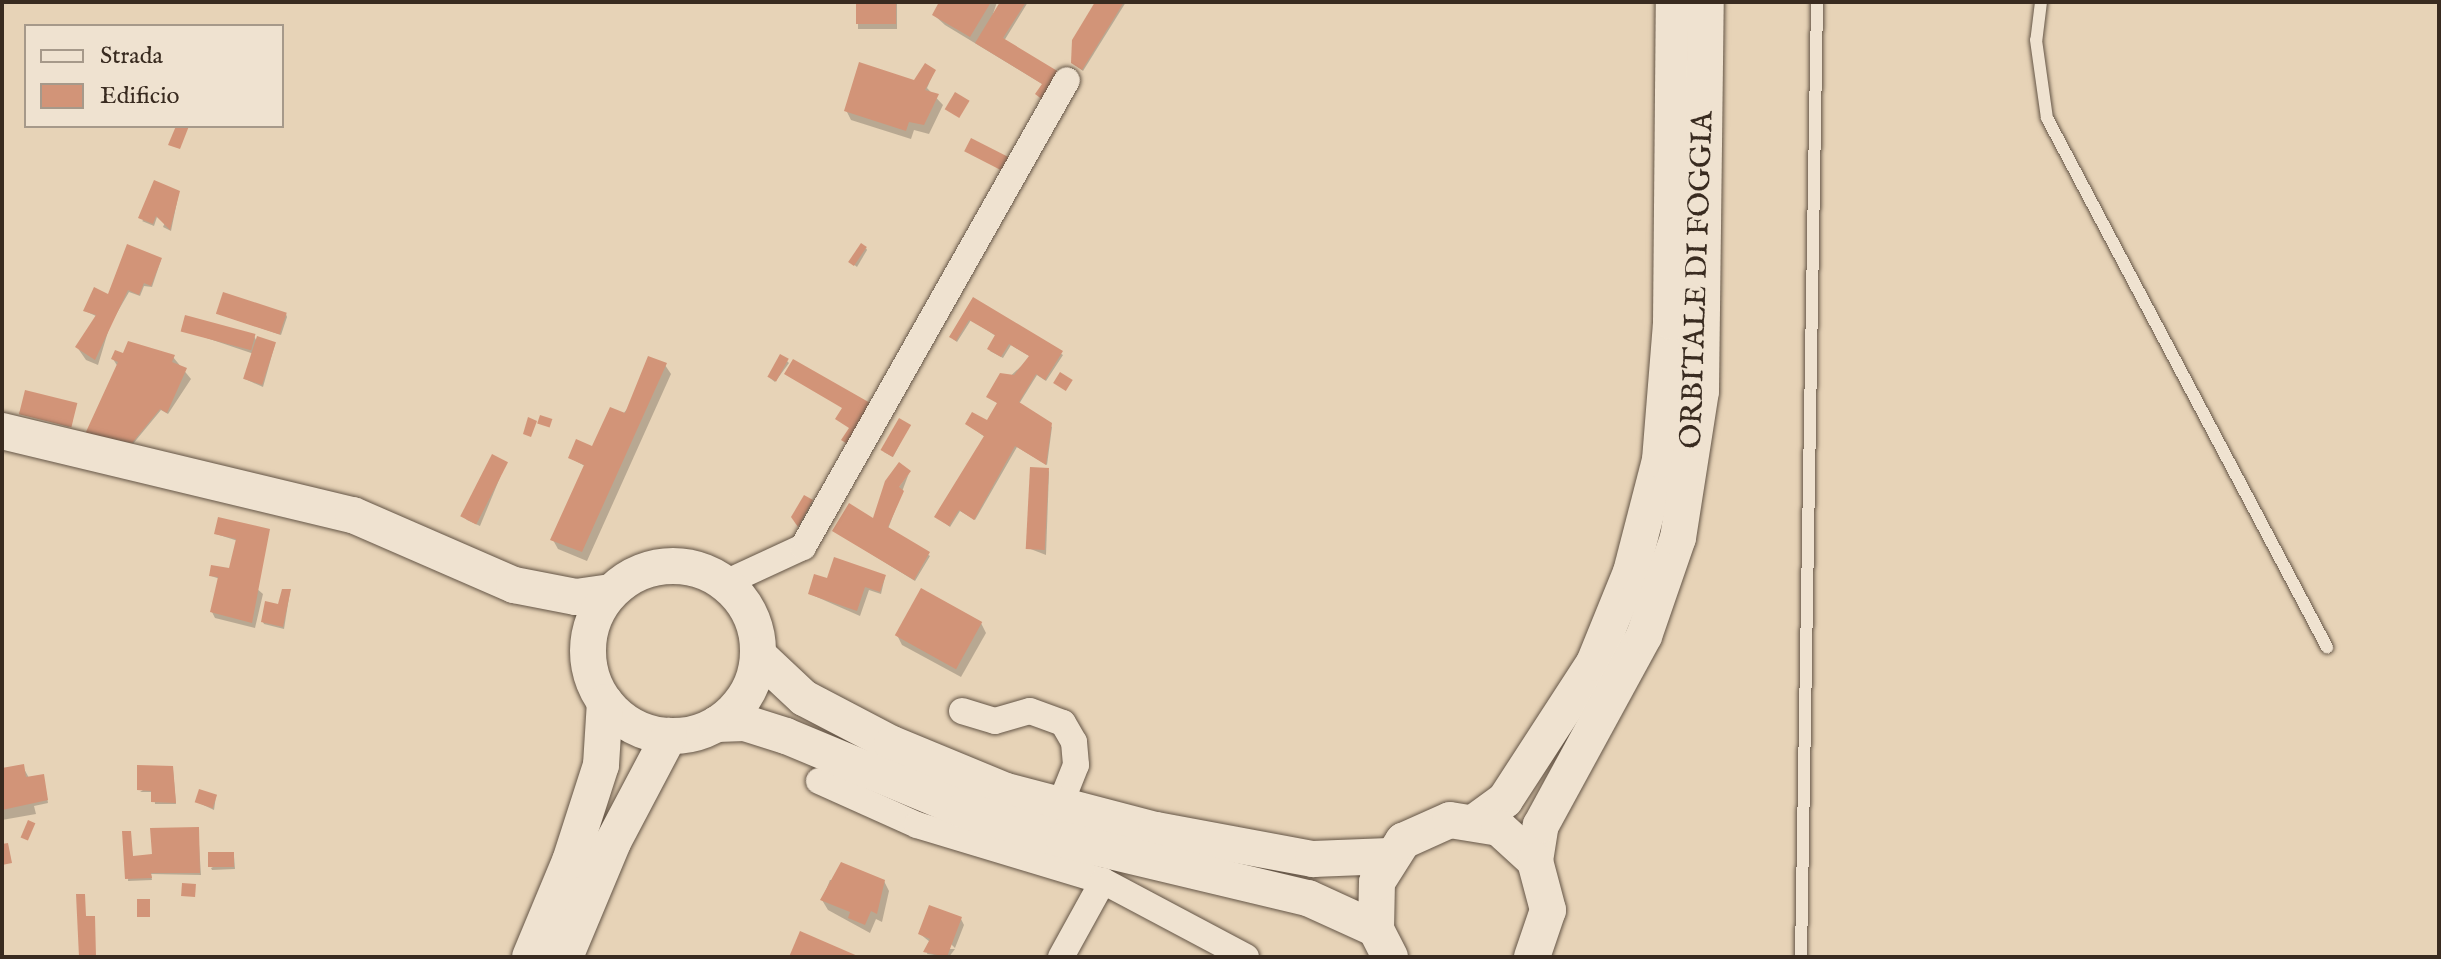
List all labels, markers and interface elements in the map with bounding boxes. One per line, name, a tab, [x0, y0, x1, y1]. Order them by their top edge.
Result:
legend	[24, 24, 284, 128]
text: Strada	[100, 41, 163, 72]
text: Edificio	[100, 81, 179, 112]
street label: ORBITALE DI FOGGIA	[1674, 111, 1722, 449]

